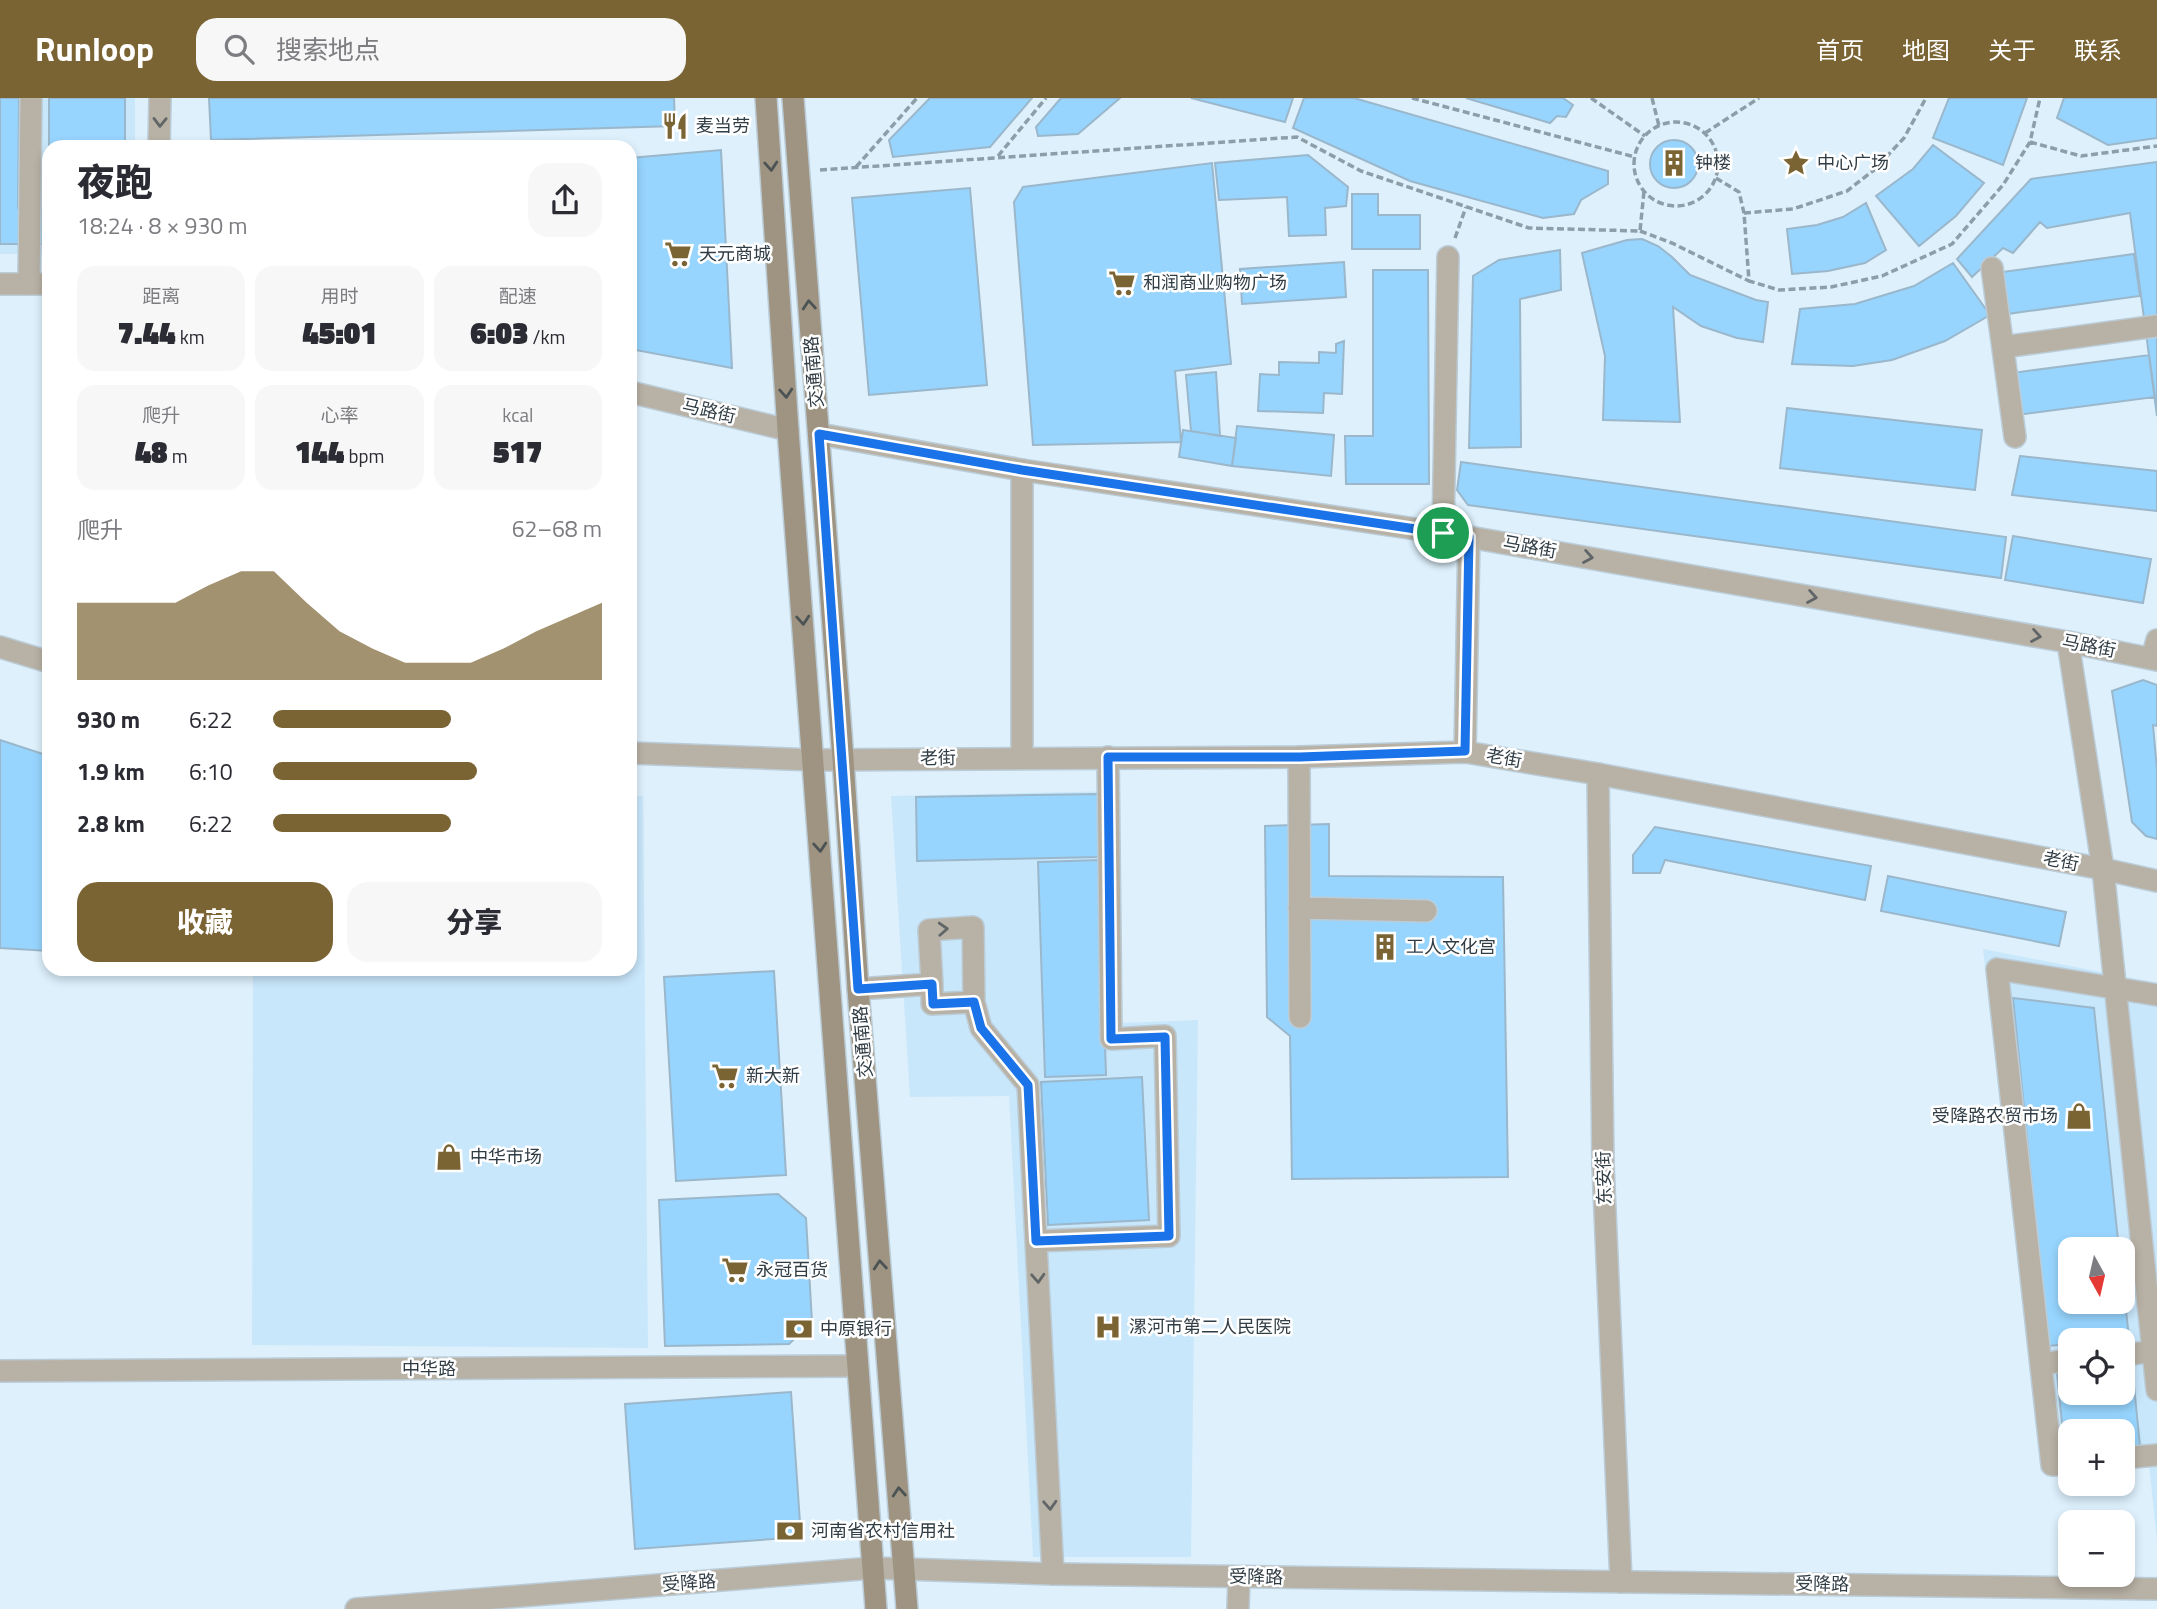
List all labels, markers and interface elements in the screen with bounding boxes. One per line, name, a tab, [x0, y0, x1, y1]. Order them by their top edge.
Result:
search box	[196, 18, 686, 81]
text: Runloop	[35, 24, 154, 74]
icon: search	[220, 30, 258, 68]
text: 搜索地点	[276, 30, 380, 69]
text: 首页	[1816, 32, 1864, 68]
text: 地图	[1902, 32, 1950, 68]
text: 关于	[1988, 32, 2036, 68]
text: 联系	[2074, 32, 2122, 68]
restaurant icon: 麦当劳	[660, 111, 690, 141]
place label: 麦当劳	[696, 112, 750, 139]
one-way arrow	[152, 118, 168, 128]
building icon: 钟楼	[1659, 148, 1689, 178]
place icon: 中心广场	[1781, 148, 1811, 178]
place label: 钟楼	[1695, 149, 1731, 176]
place label: 中心广场	[1817, 149, 1889, 176]
text: 夜跑	[77, 153, 153, 211]
one-way arrow	[763, 161, 778, 172]
button: share	[528, 163, 602, 237]
text: 18:24 · 8 × 930 m	[77, 208, 247, 243]
supermarket icon: 天元商城	[663, 239, 693, 269]
place label: 天元商城	[699, 240, 771, 267]
supermarket icon: 和润商业购物广场	[1107, 268, 1137, 298]
place label: 和润商业购物广场	[1143, 269, 1287, 296]
text: 距离	[142, 281, 180, 310]
text: 用时	[320, 281, 359, 310]
text: 配速	[499, 281, 537, 310]
one-way arrow	[802, 300, 817, 311]
text: 7.44	[118, 310, 176, 356]
text: 45:01	[302, 310, 377, 356]
text: 6:03	[470, 310, 528, 356]
text: km	[176, 322, 205, 351]
text: /km	[528, 322, 565, 351]
street label: 交通南路	[797, 335, 830, 409]
one-way arrow	[778, 388, 793, 399]
street label: 马路街	[680, 391, 738, 430]
text: 爬升	[142, 400, 180, 429]
text: 心率	[320, 400, 359, 429]
text: kcal	[502, 400, 533, 429]
text: 48	[135, 429, 168, 475]
text: 144	[295, 429, 344, 475]
text: 517	[493, 429, 543, 475]
text: m	[168, 441, 188, 470]
text: bpm	[344, 441, 384, 470]
pin	[1413, 503, 1473, 563]
text: 62–68 m	[512, 511, 602, 546]
text: 爬升	[77, 512, 123, 547]
icon: arrive	[1424, 514, 1462, 552]
street label: 马路街	[1501, 529, 1559, 564]
one-way arrow	[1582, 549, 1594, 564]
one-way arrow	[1806, 589, 1818, 604]
one-way arrow	[795, 615, 810, 626]
street label: 马路街	[2060, 627, 2118, 664]
one-way arrow	[2030, 628, 2042, 643]
text: 930 m	[77, 702, 140, 737]
text: 6:22	[189, 702, 233, 737]
street label: 老街	[1484, 741, 1524, 774]
street label: 老街	[920, 744, 956, 771]
text: 1.9 km	[77, 754, 145, 789]
text: 6:10	[189, 754, 233, 789]
text: 2.8 km	[77, 806, 145, 841]
text: 6:22	[189, 806, 233, 841]
one-way arrow	[812, 842, 827, 853]
street label: 老街	[2041, 844, 2081, 877]
button: 收藏	[77, 882, 333, 962]
button: 分享	[347, 882, 602, 962]
one-way arrow	[937, 921, 948, 936]
building icon: 工人文化宫	[1370, 932, 1400, 962]
place label: 工人文化宫	[1406, 933, 1496, 960]
street label: 交通南路	[846, 1005, 879, 1079]
supermarket icon: 新大新	[710, 1061, 740, 1091]
place label: 新大新	[746, 1062, 800, 1089]
shop icon: 受降路农贸市场	[2064, 1101, 2094, 1131]
place label: 受降路农贸市场	[1932, 1102, 2058, 1129]
shop icon: 中华市场	[434, 1142, 464, 1172]
place label: 中华市场	[470, 1143, 542, 1170]
street label: 东安街	[1589, 1151, 1618, 1205]
north arrow	[2058, 1237, 2135, 1314]
map controls	[2058, 1237, 2135, 1587]
supermarket icon: 永冠百货	[720, 1255, 750, 1285]
place label: 永冠百货	[756, 1256, 828, 1283]
one-way arrow	[873, 1260, 888, 1271]
one-way arrow	[1030, 1273, 1045, 1284]
hospital icon: 漯河市第二人民医院	[1093, 1312, 1123, 1342]
place label: 漯河市第二人民医院	[1129, 1313, 1291, 1340]
bank icon: 中原银行	[784, 1314, 814, 1344]
place label: 中原银行	[820, 1315, 892, 1342]
button: locate	[2058, 1328, 2135, 1405]
street label: 中华路	[402, 1355, 456, 1382]
button: +	[2058, 1419, 2135, 1496]
one-way arrow	[891, 1486, 906, 1497]
one-way arrow	[1042, 1500, 1057, 1511]
button: −	[2058, 1510, 2135, 1587]
bank icon: 河南省农村信用社	[775, 1516, 805, 1546]
place label: 河南省农村信用社	[811, 1517, 955, 1544]
street label: 受降路	[1229, 1563, 1283, 1590]
street label: 受降路	[661, 1567, 717, 1598]
street label: 受降路	[1795, 1570, 1849, 1597]

